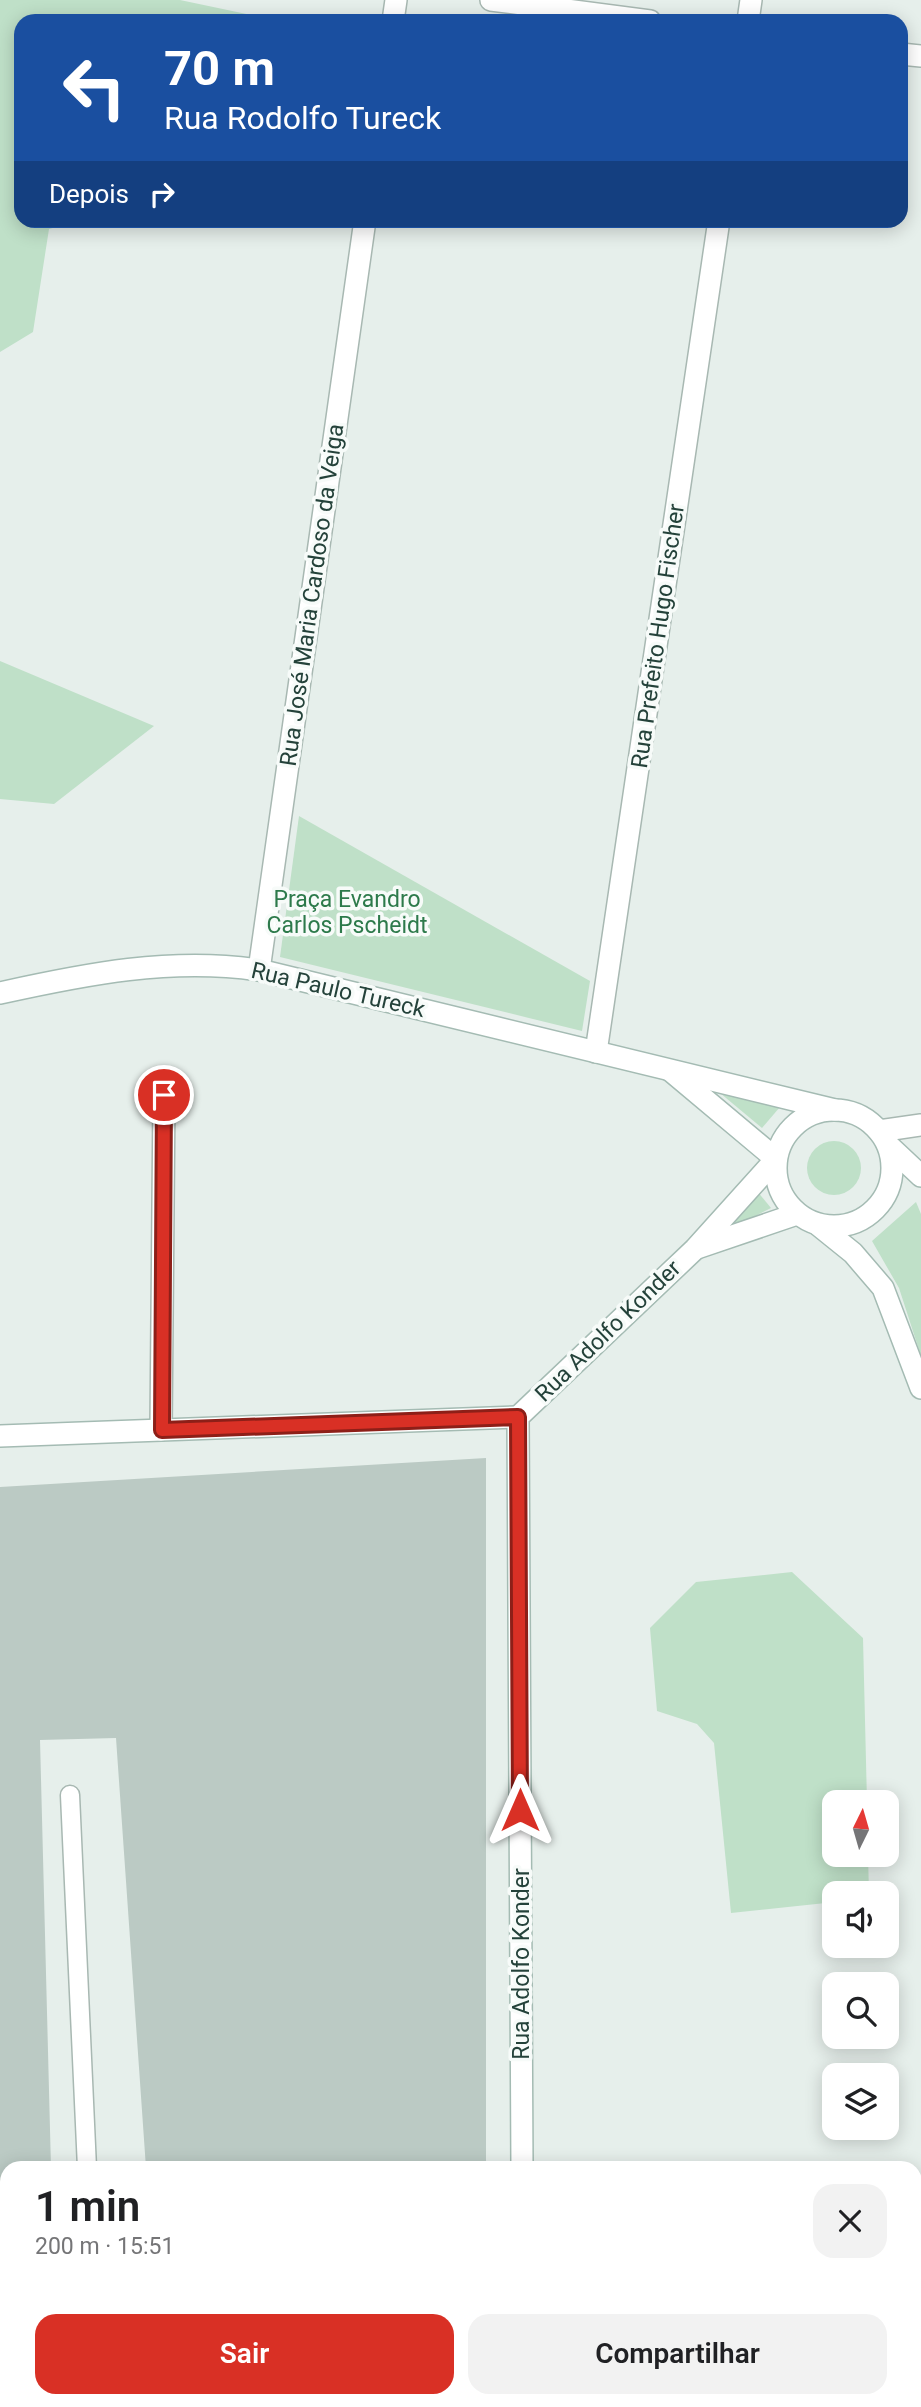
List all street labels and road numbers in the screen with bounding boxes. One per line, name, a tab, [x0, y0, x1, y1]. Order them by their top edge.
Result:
street label: Rua José Maria Cardoso da Veiga	[275, 422, 349, 768]
street label: Rua Prefeito Hugo Fischer	[626, 502, 690, 770]
street label: Rua Paulo Tureck	[249, 957, 428, 1023]
street label: Rua Adolfo Konder	[530, 1255, 686, 1407]
street label: Rua Adolfo Konder	[508, 1868, 535, 2060]

